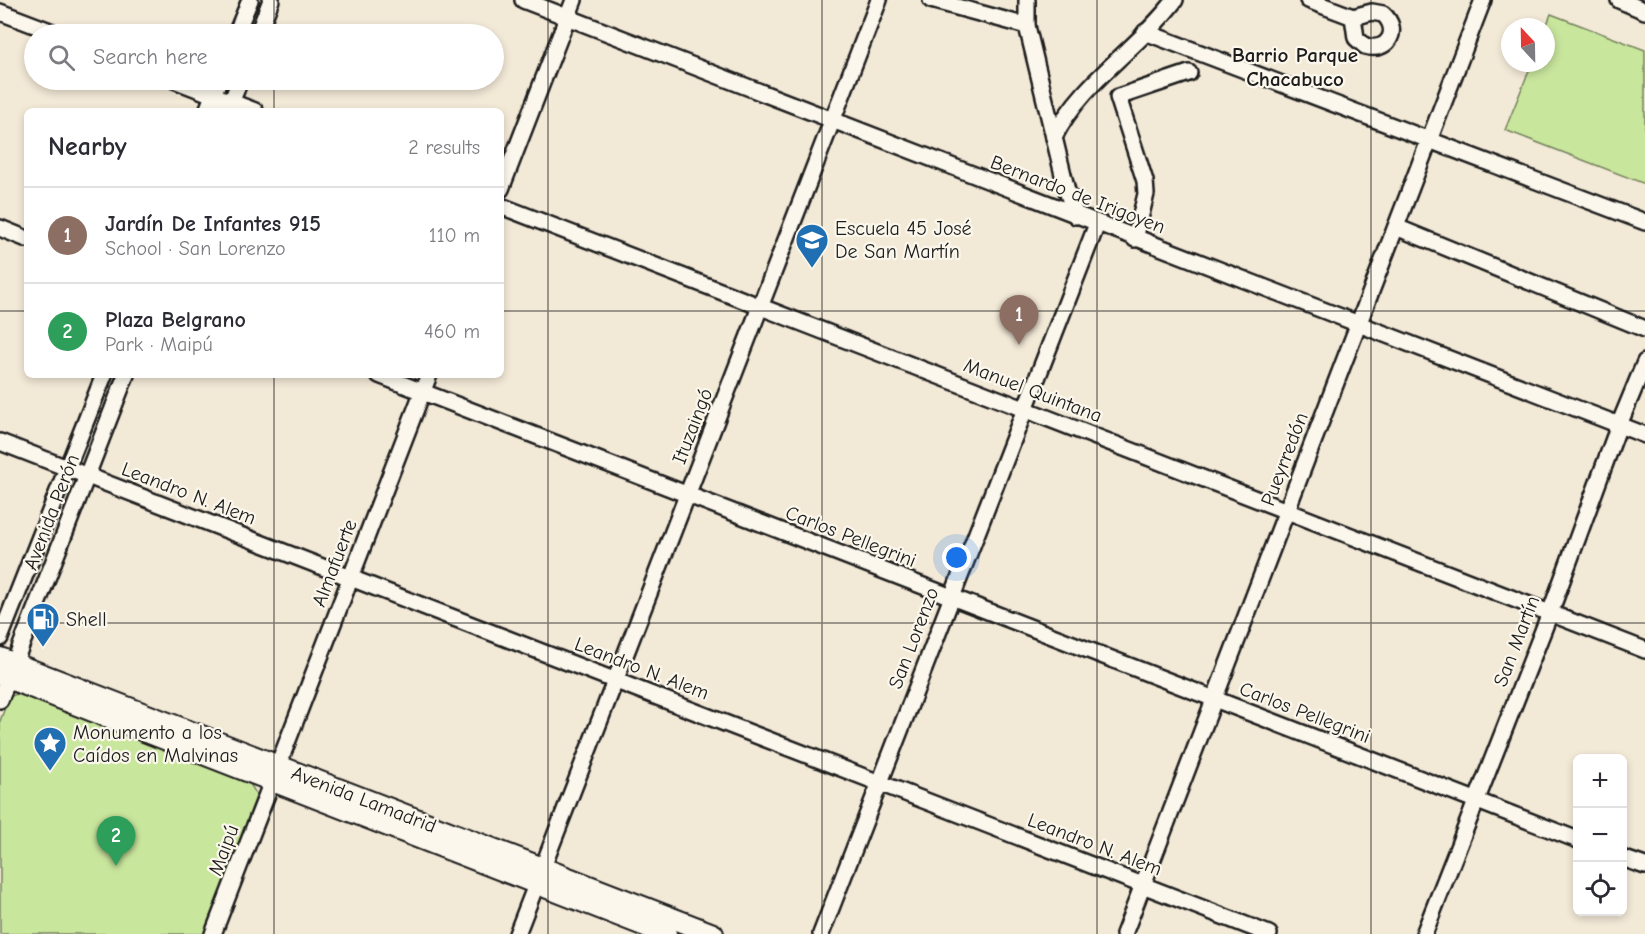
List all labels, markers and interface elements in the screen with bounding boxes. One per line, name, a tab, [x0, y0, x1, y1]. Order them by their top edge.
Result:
north arrow	[1501, 18, 1555, 72]
search box	[24, 24, 504, 90]
icon: search	[45, 41, 78, 74]
district label: Barrio Parque Chacabuco	[1232, 43, 1358, 91]
text: Search here	[93, 44, 208, 70]
text: Nearby	[48, 132, 127, 162]
text: 2 results	[408, 136, 480, 159]
street label: Bernardo de Irigoyen	[987, 151, 1168, 238]
text: Jardín De Infantes 915	[105, 211, 321, 237]
place label: Escuela 45 José De San Martín	[835, 217, 972, 263]
school or university icon: Escuela 45 José De San Martín	[794, 222, 830, 269]
text: 1	[64, 224, 71, 247]
text: 110 m	[429, 224, 480, 247]
text: School · San Lorenzo	[105, 237, 286, 260]
pin: 1	[1000, 296, 1038, 345]
text: Plaza Belgrano	[105, 307, 246, 333]
text: 2	[63, 320, 72, 343]
text: 460 m	[424, 320, 480, 343]
text: Park · Maipú	[105, 333, 213, 356]
street label: Manuel Quintana	[960, 354, 1105, 427]
street label: Ituzaingó	[668, 385, 717, 467]
street label: Pueyrredón	[1256, 409, 1313, 509]
street label: Avenida Perón	[19, 451, 84, 573]
street label: Leandro N. Alem	[118, 457, 259, 530]
street label: Carlos Pellegrini	[782, 501, 919, 572]
street label: Almafuerte	[307, 516, 362, 610]
your location	[942, 543, 971, 572]
street label: San Lorenzo	[884, 584, 943, 692]
street label: San Martín	[1489, 592, 1544, 690]
fuel station icon: Shell	[25, 601, 61, 648]
place label: Shell	[66, 608, 107, 631]
street label: Leandro N. Alem	[571, 632, 712, 705]
street label: Carlos Pellegrini	[1236, 677, 1373, 748]
place label: Monumento a los Caídos en Malvinas	[73, 721, 238, 767]
place icon: Monumento a los Caídos en Malvinas	[32, 725, 68, 772]
map controls	[1573, 754, 1627, 916]
button: +	[1573, 754, 1627, 808]
street label: Avenida Lamadrid	[288, 761, 440, 838]
street label: Leandro N. Alem	[1024, 808, 1165, 881]
button: −	[1573, 808, 1627, 862]
pin: 2	[96, 816, 136, 866]
street label: Maipú	[203, 822, 244, 879]
button: locate	[1573, 862, 1627, 916]

